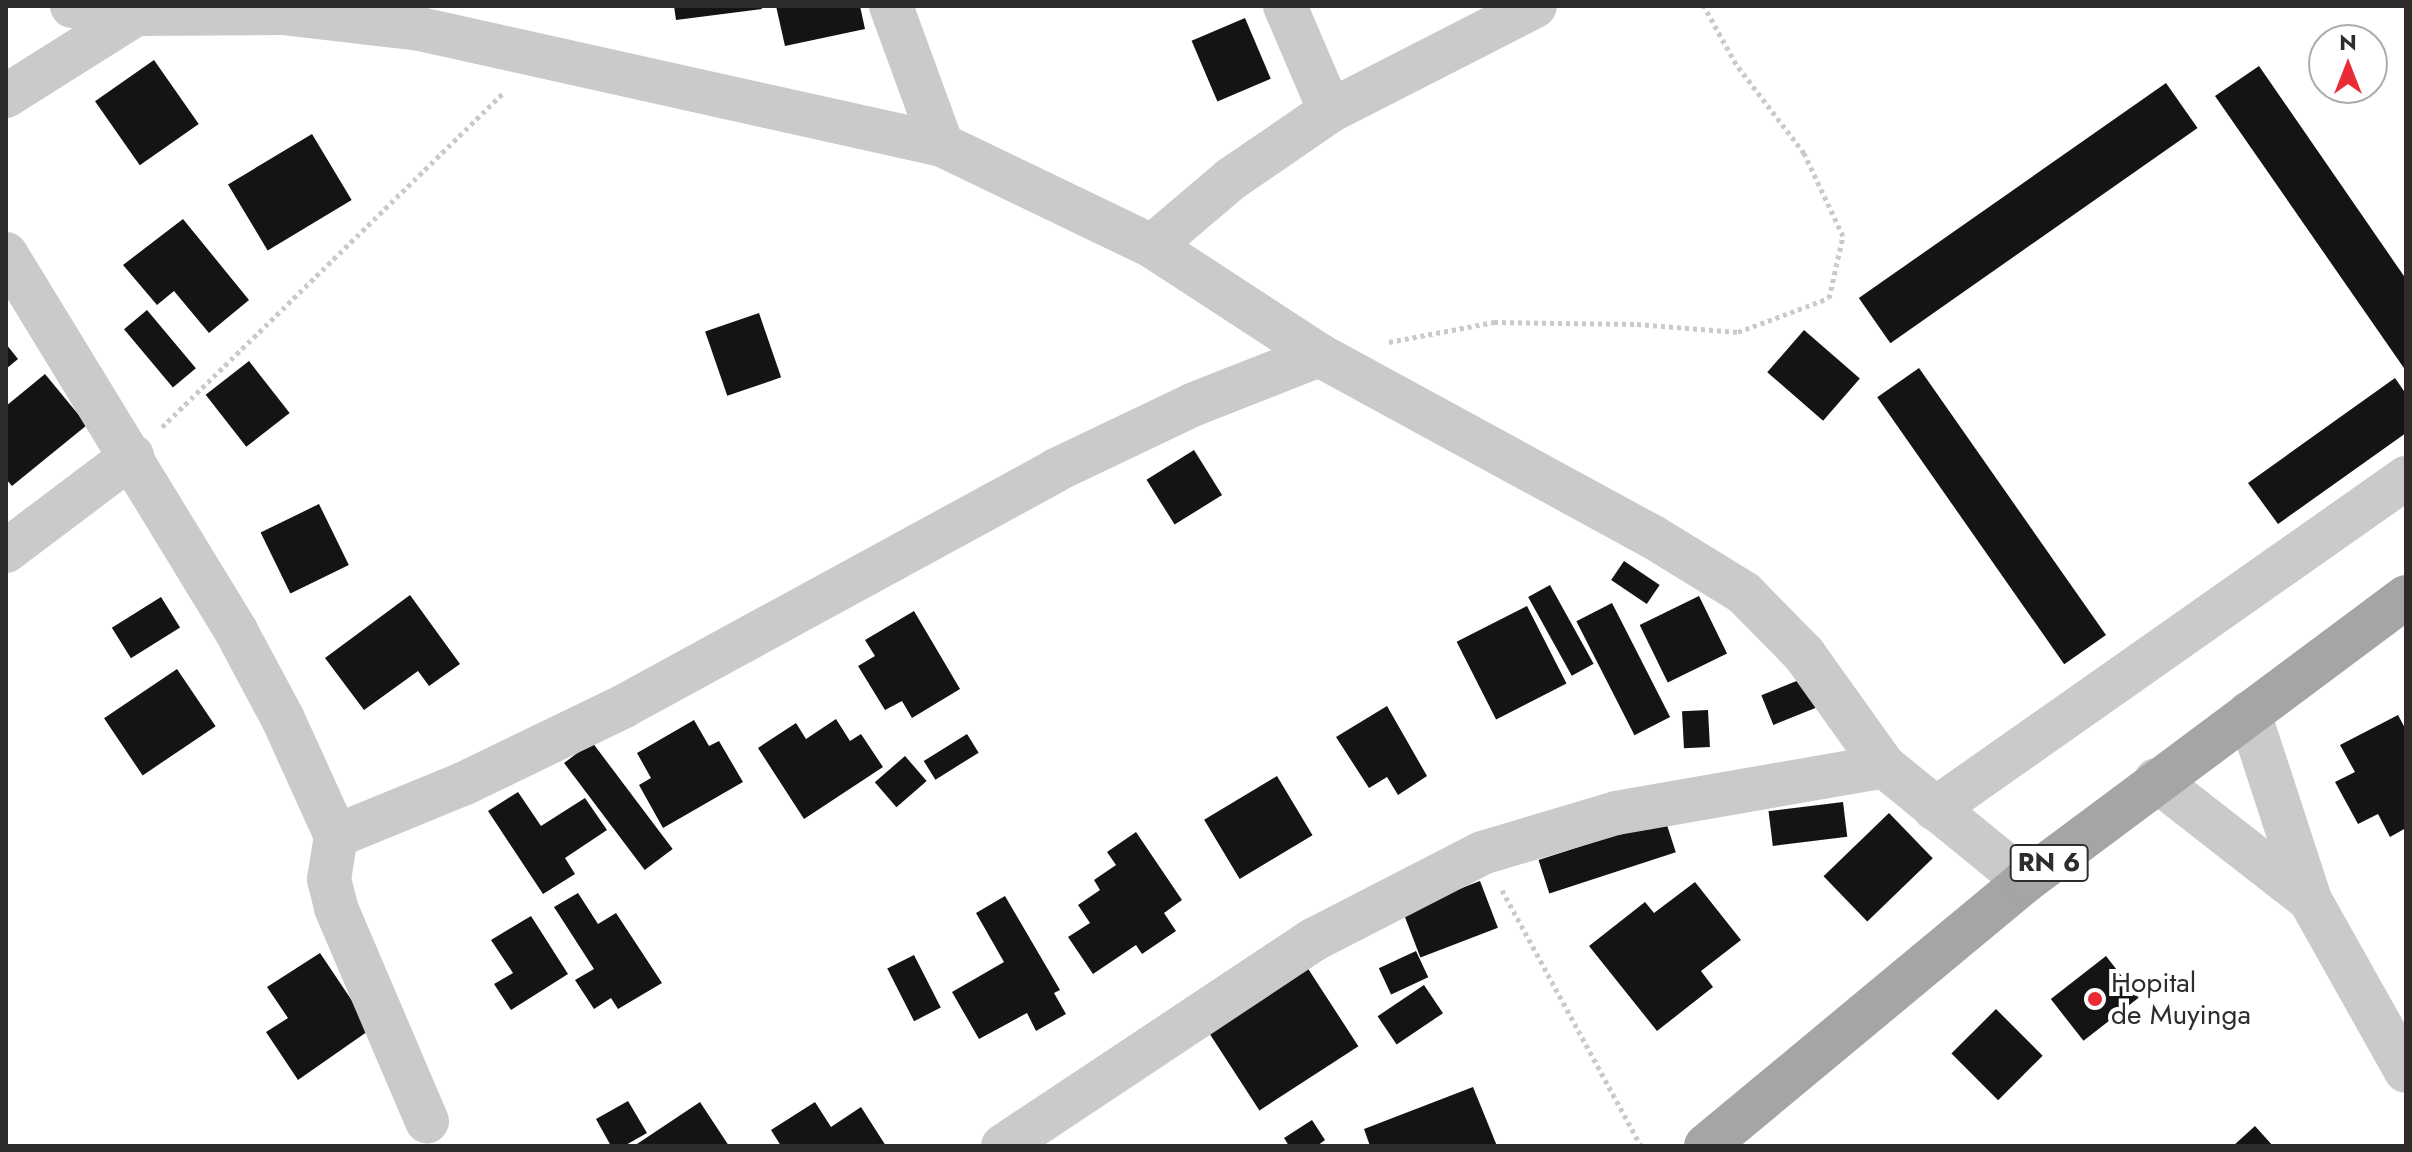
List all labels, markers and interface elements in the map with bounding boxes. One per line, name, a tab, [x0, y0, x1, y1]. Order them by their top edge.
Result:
north arrow	[2308, 24, 2388, 104]
text: N	[2339, 26, 2357, 58]
road number: RN 6	[2009, 841, 2089, 885]
place label: Hopital de Muyinga	[2111, 966, 2251, 1032]
marker: Hopital de Muyinga	[2086, 990, 2104, 1008]

